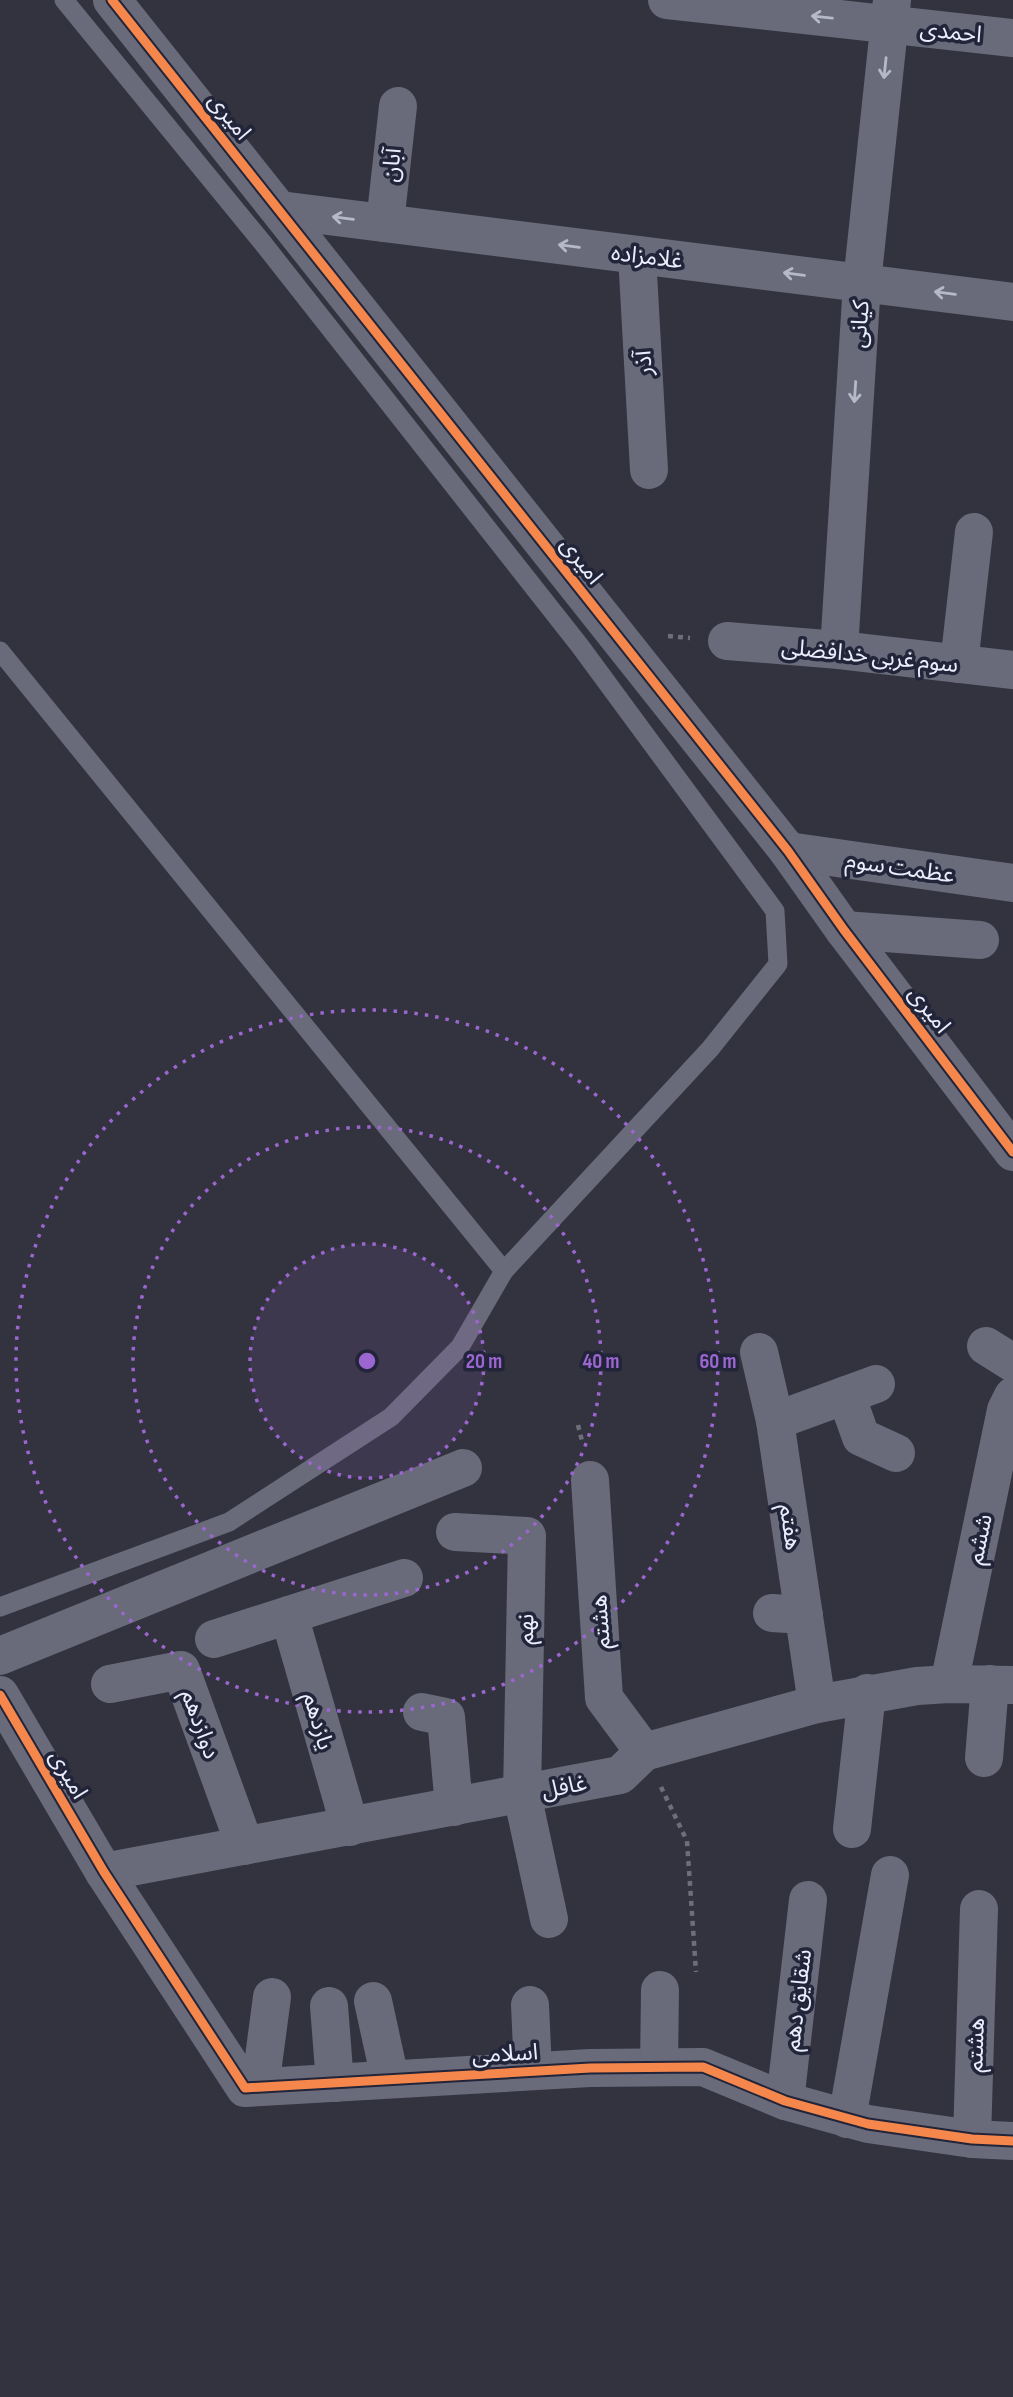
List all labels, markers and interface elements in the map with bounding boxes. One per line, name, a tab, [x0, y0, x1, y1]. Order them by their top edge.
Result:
one-way arrow	[811, 10, 834, 23]
street label: احمدی	[919, 15, 983, 49]
one-way arrow	[879, 56, 892, 79]
street label: امیری	[202, 87, 257, 146]
street label: آبان	[376, 145, 408, 183]
one-way arrow	[332, 211, 355, 224]
street label: غلامزاده	[610, 239, 684, 275]
one-way arrow	[558, 240, 580, 253]
one-way arrow	[783, 268, 806, 281]
one-way arrow	[934, 287, 957, 300]
street label: کیانی	[844, 299, 876, 349]
street label: آذر	[629, 349, 659, 377]
one-way arrow	[848, 380, 861, 403]
street label: امیری	[554, 531, 608, 590]
street label: سوم غربی خدافضلی	[780, 633, 960, 682]
street label: عظمت سوم	[843, 846, 956, 892]
street label: امیری	[902, 980, 956, 1039]
centre of rings	[355, 1349, 379, 1373]
text: 20 m	[466, 1349, 502, 1374]
text: 40 m	[583, 1349, 619, 1374]
text: 60 m	[699, 1349, 737, 1374]
street label: هفتم	[771, 1502, 807, 1552]
street label: ششم	[961, 1512, 1001, 1567]
street label: هشتم	[585, 1594, 619, 1650]
street label: نهم	[512, 1613, 542, 1645]
street label: دوازدهم	[173, 1686, 225, 1763]
street label: یازدهم	[295, 1689, 340, 1754]
street label: امیری	[43, 1745, 93, 1804]
street label: غافل	[539, 1769, 589, 1805]
street label: شقایق دهم	[778, 1948, 820, 2053]
street label: هشتم	[961, 2017, 993, 2073]
street label: اسلامی	[471, 2038, 539, 2070]

